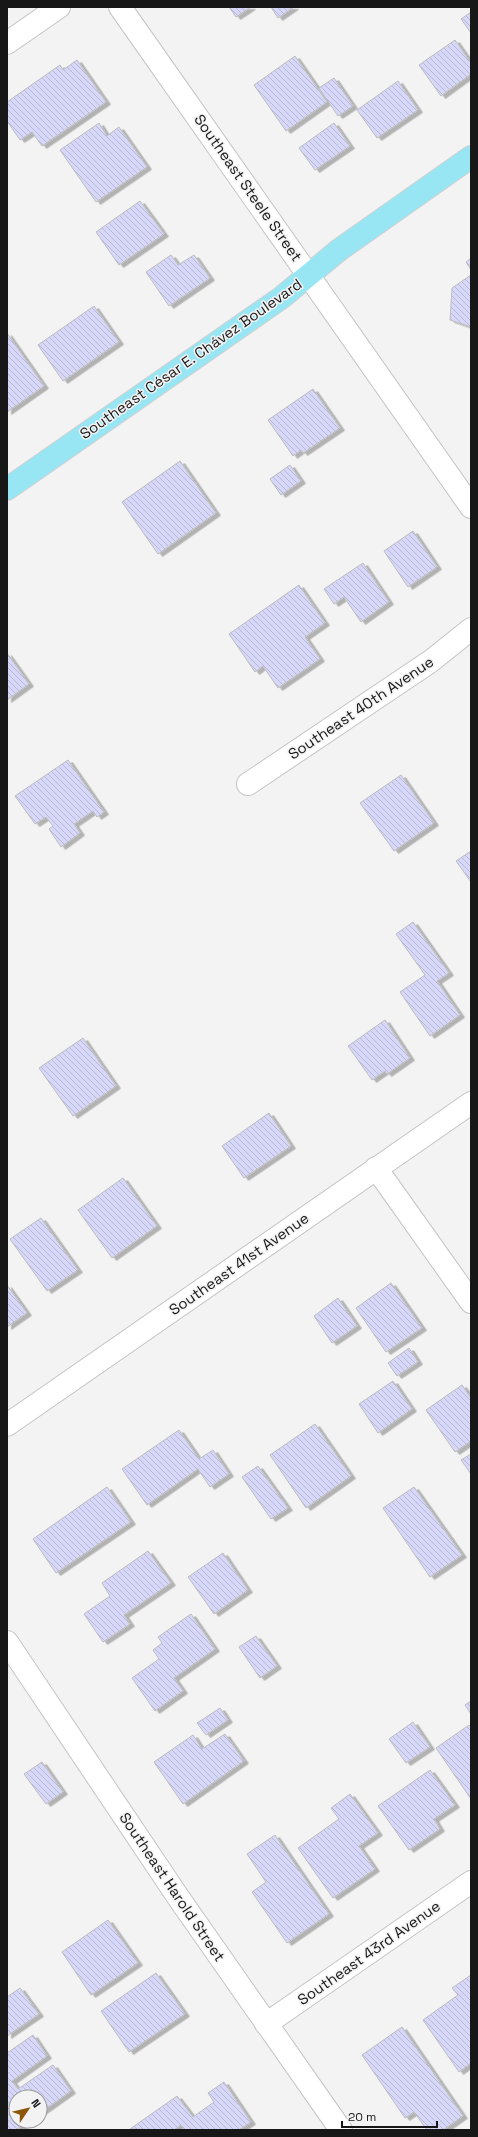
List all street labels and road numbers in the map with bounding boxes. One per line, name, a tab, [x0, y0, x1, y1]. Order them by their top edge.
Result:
street label: Southeast Steele Street	[190, 110, 307, 265]
street label: Southeast César E. Chávez Boulevard	[76, 274, 306, 443]
street label: Southeast 40th Avenue	[284, 652, 437, 763]
street label: Southeast 41st Avenue	[165, 1208, 312, 1319]
street label: Southeast Harold Street	[115, 1809, 230, 1965]
street label: Southeast 43rd Avenue	[294, 1896, 444, 2009]

